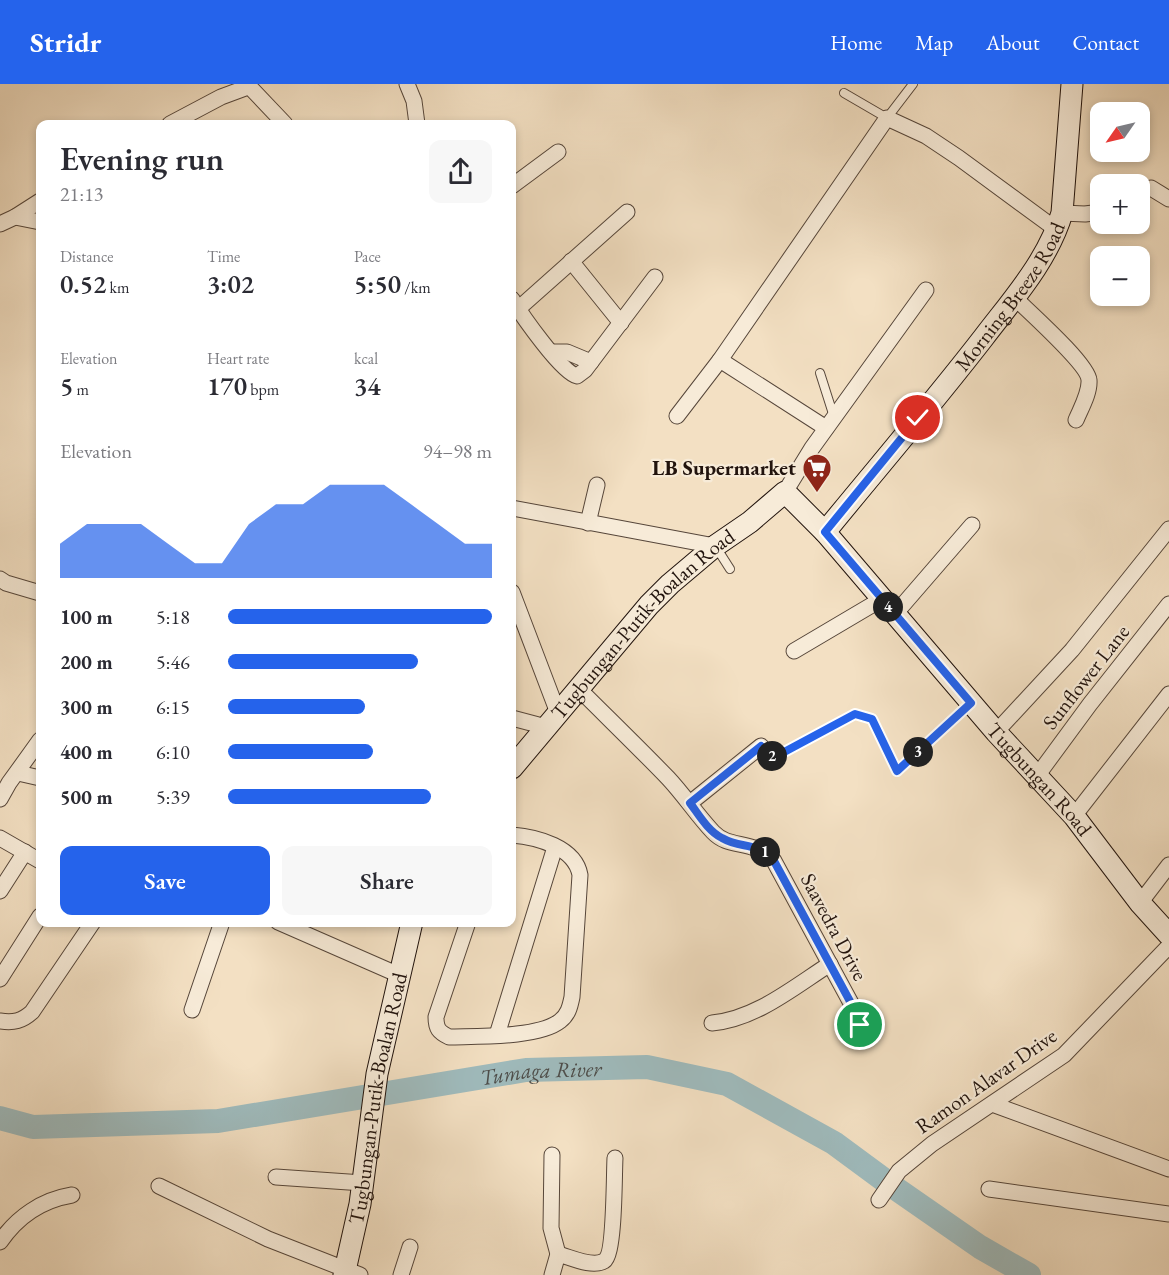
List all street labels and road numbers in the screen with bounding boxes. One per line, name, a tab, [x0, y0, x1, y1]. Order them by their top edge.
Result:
street label: Morning Breeze Road	[948, 218, 1071, 376]
street label: Tugbungan-Putik-Boalan Road	[545, 522, 740, 725]
street label: Sunflower Lane	[1036, 619, 1135, 735]
street label: Tugbungan Road	[981, 717, 1098, 841]
street label: Saavedra Drive	[795, 868, 874, 985]
street label: Tugbungan-Putik-Boalan Road	[342, 969, 413, 1227]
street label: Ramon Alavar Drive	[910, 1022, 1062, 1139]

